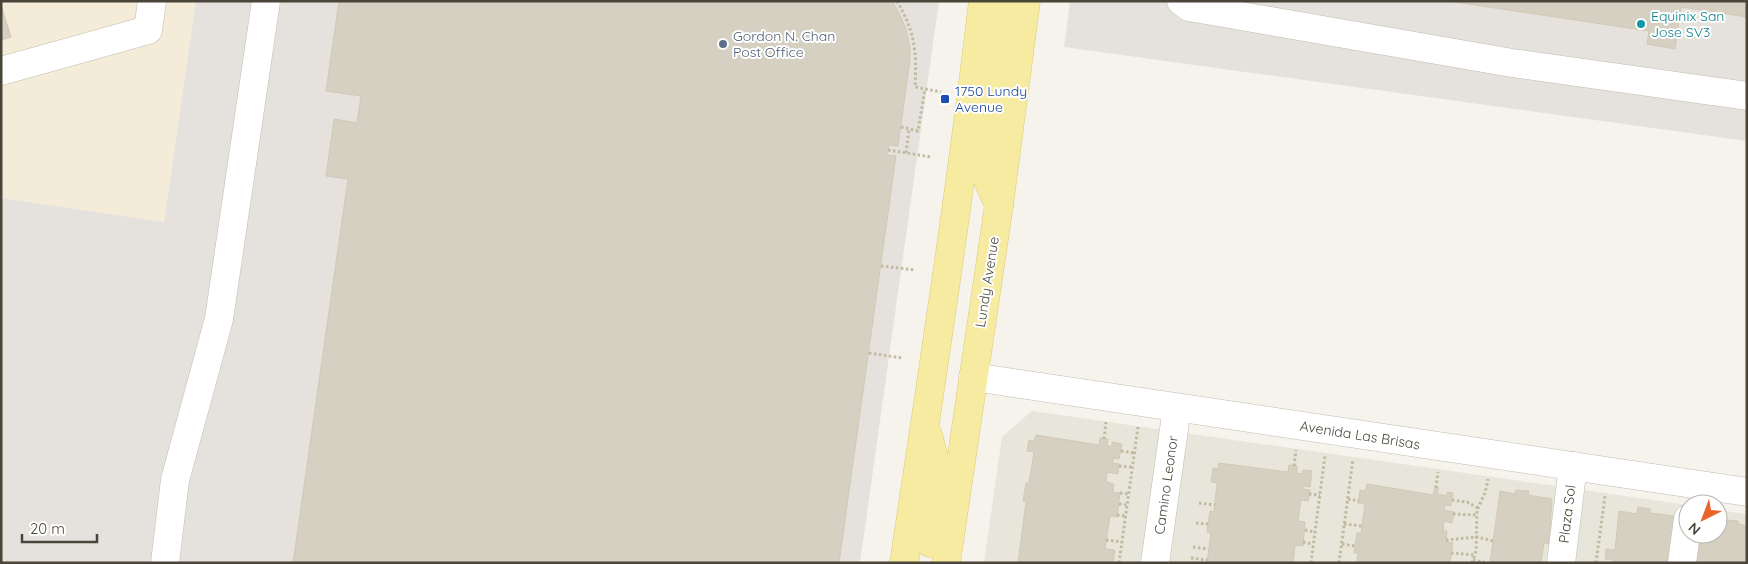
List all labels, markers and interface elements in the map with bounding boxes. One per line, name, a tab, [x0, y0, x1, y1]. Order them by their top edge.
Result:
place label: Equinix San Jose SV3	[1651, 7, 1724, 41]
marker: Equinix San Jose SV3	[1635, 18, 1647, 30]
place label: Gordon N. Chan Post Office	[733, 27, 835, 61]
marker: Gordon N. Chan Post Office	[717, 38, 729, 50]
place label: 1750 Lundy Avenue	[955, 82, 1027, 116]
marker: 1750 Lundy Avenue	[939, 93, 951, 105]
street label: Lundy Avenue	[971, 235, 1003, 329]
street label: Avenida Las Brisas	[1299, 417, 1421, 453]
street label: Camino Leonor	[1150, 434, 1182, 536]
street label: Plaza Sol	[1554, 484, 1580, 544]
north arrow	[1678, 494, 1728, 544]
scale bar	[22, 512, 98, 544]
text: 20 m	[30, 519, 65, 538]
text: N	[1684, 519, 1704, 539]

